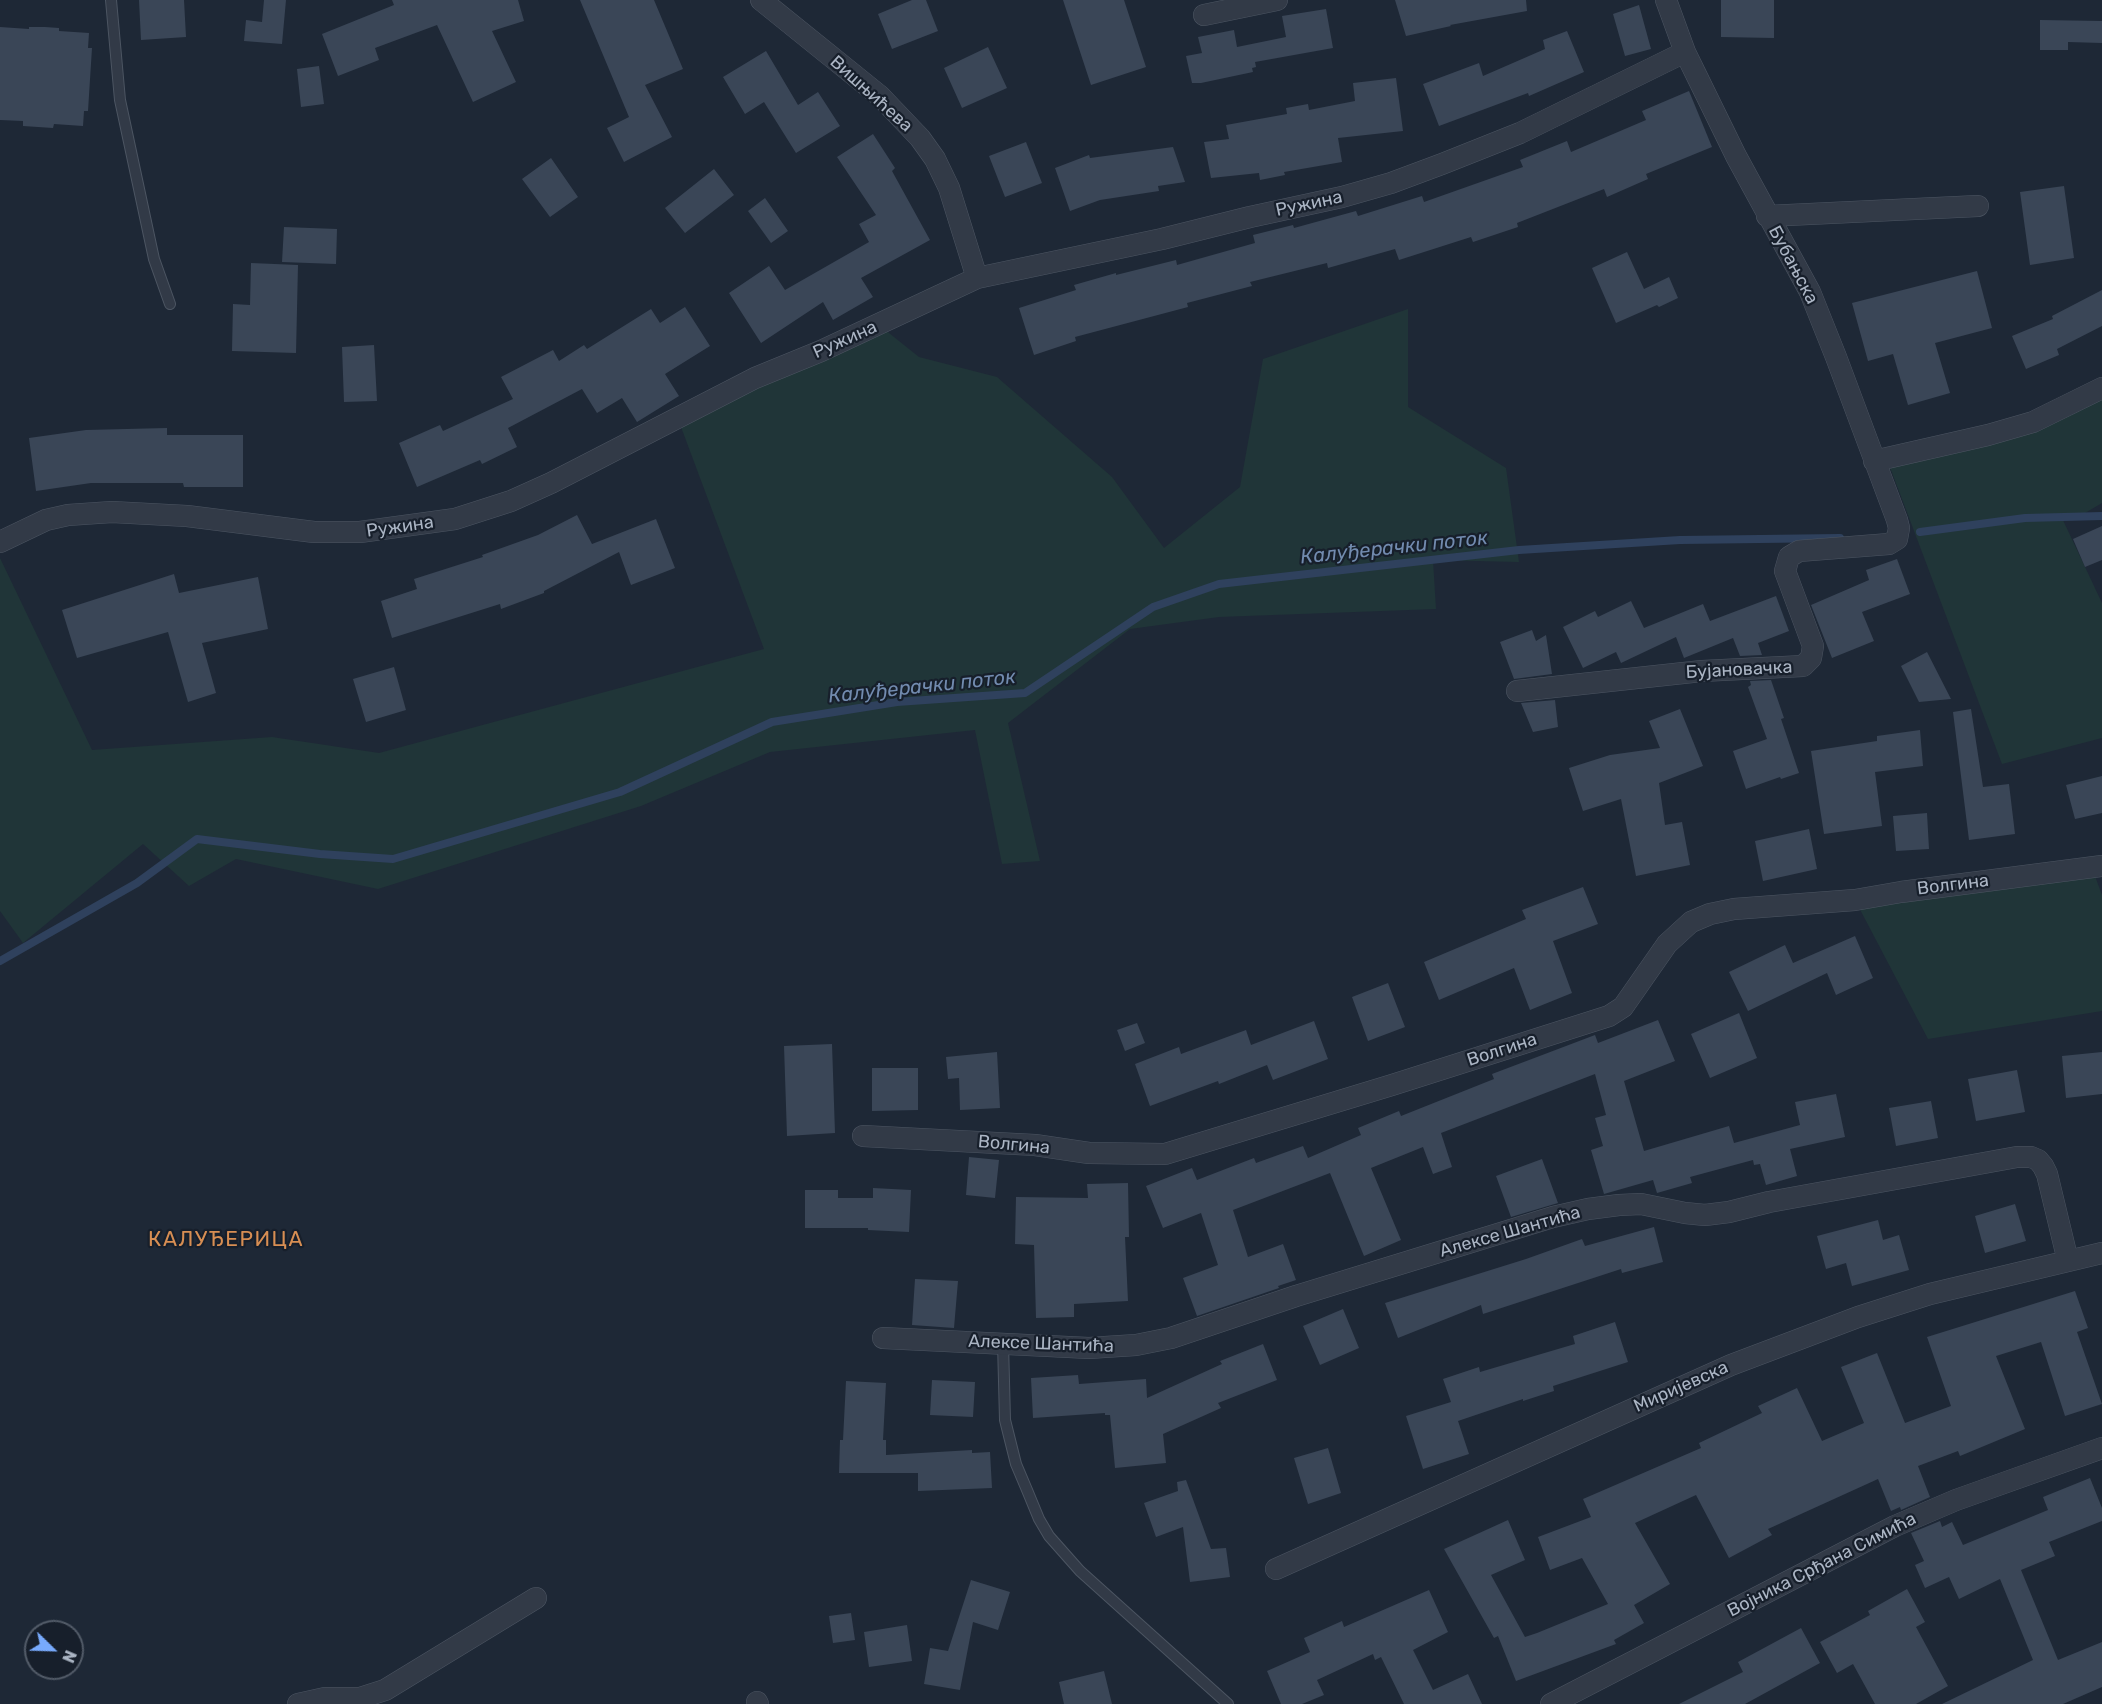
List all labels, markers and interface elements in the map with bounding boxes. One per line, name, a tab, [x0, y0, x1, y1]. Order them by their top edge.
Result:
street label: Вишњићева	[825, 51, 917, 137]
street label: Ружина	[1274, 186, 1344, 222]
street label: Бубањска	[1763, 222, 1823, 308]
street label: Ружина	[810, 316, 880, 364]
street label: Ружина	[365, 512, 435, 542]
water label: Калуђерачки поток	[1299, 526, 1489, 570]
street label: Бујановачка	[1685, 656, 1793, 684]
water label: Калуђерачки поток	[827, 665, 1017, 709]
street label: Волгина	[1916, 870, 1990, 900]
street label: Волгина	[1464, 1029, 1540, 1071]
street label: Волгина	[977, 1131, 1051, 1159]
street label: Алексе Шантића	[1437, 1202, 1583, 1262]
district label: КАЛУЂЕРИЦА	[148, 1227, 304, 1253]
street label: Алексе Шантића	[968, 1331, 1114, 1357]
street label: Миријевска	[1630, 1357, 1732, 1417]
street label: Војника Срђана Симића	[1724, 1508, 1920, 1622]
north arrow	[24, 1620, 84, 1680]
text: N	[58, 1647, 80, 1665]

